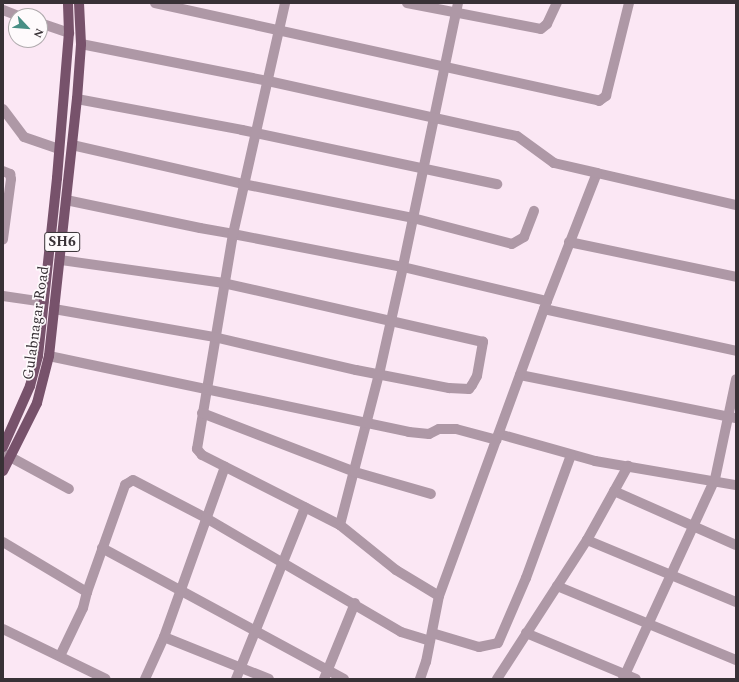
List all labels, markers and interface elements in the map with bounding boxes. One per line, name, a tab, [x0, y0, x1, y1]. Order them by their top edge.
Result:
north arrow	[8, 8, 48, 48]
text: N	[29, 25, 48, 41]
road number: SH6	[44, 230, 80, 254]
street label: Gulabnagar Road	[19, 265, 53, 381]

